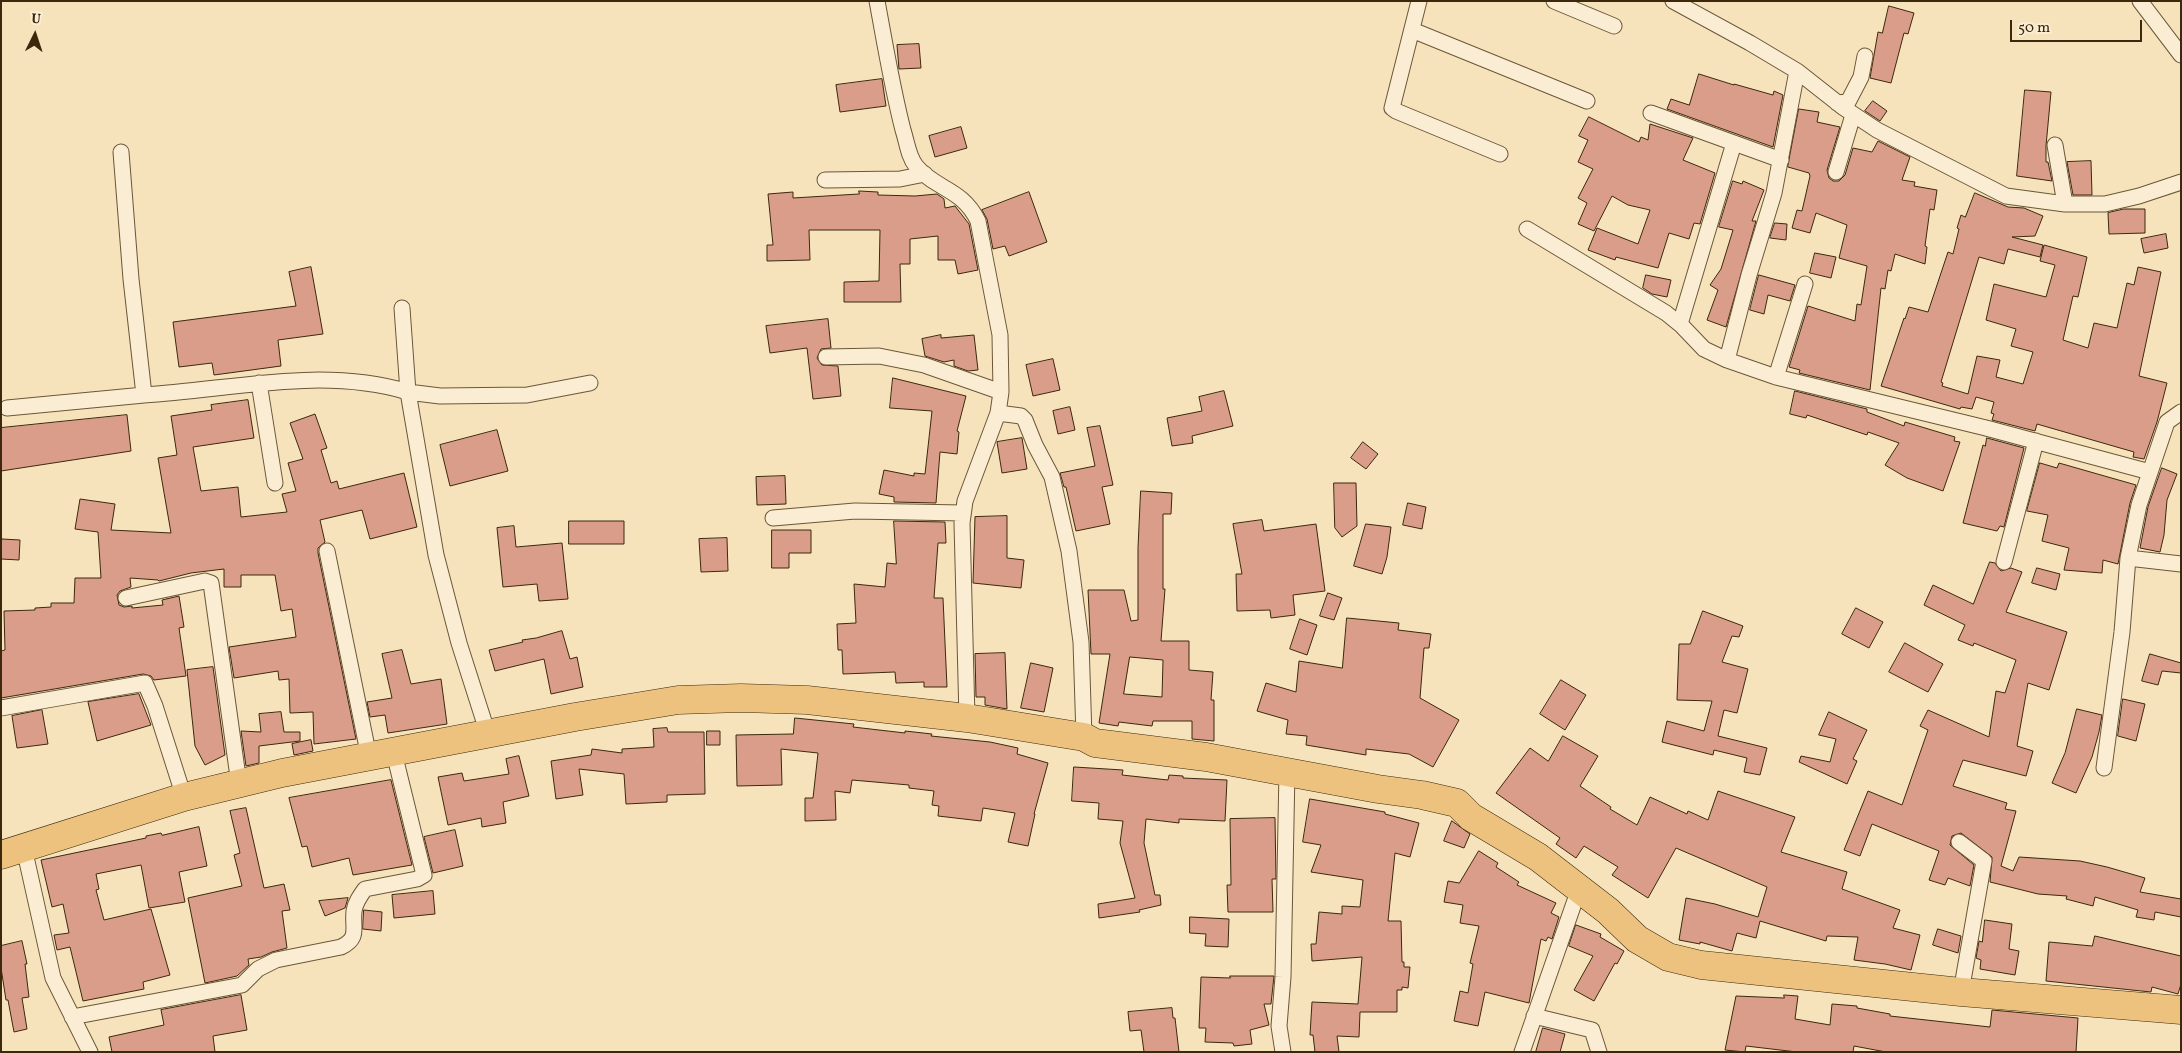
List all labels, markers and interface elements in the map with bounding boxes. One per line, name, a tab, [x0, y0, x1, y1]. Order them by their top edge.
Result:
north arrow	[10, 10, 60, 60]
text: U	[31, 10, 42, 29]
scale bar	[2012, 10, 2144, 42]
text: 50 m	[2018, 18, 2050, 39]

